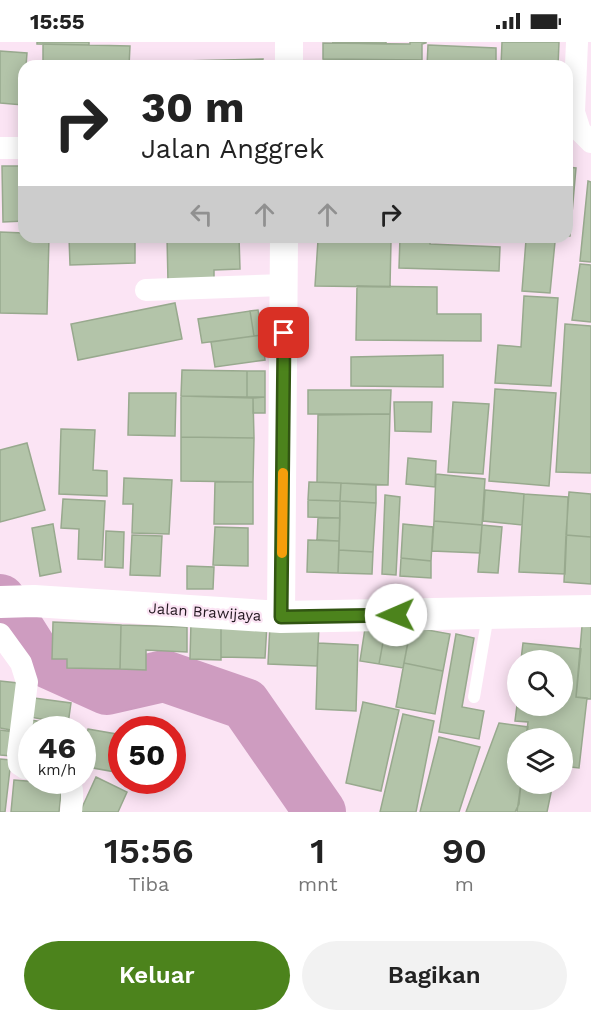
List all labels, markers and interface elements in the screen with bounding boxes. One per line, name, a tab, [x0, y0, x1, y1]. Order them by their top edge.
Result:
text: 15:55	[30, 9, 85, 34]
text: 30 m	[141, 83, 245, 132]
icon: right	[42, 84, 120, 162]
text: Jalan Anggrek	[141, 133, 324, 165]
icon: left	[185, 198, 218, 231]
icon: ahead	[248, 198, 281, 231]
icon: ahead	[311, 198, 344, 231]
icon: right	[374, 198, 407, 231]
pin	[258, 307, 309, 358]
icon: arrive	[267, 316, 300, 349]
position arrow	[364, 583, 428, 647]
street label: Jalan Brawijaya	[148, 599, 262, 625]
map controls	[507, 650, 573, 794]
button: search	[507, 650, 573, 716]
speed limit sign: 50	[108, 716, 186, 794]
button: layers	[507, 728, 573, 794]
text: 46	[38, 730, 76, 765]
text: km/h	[38, 761, 76, 779]
text: 15:56	[104, 830, 194, 872]
text: 1	[310, 830, 325, 872]
text: 90	[442, 830, 487, 872]
text: Tiba	[129, 872, 169, 896]
text: mnt	[298, 872, 338, 896]
text: m	[455, 872, 474, 896]
button: Keluar	[24, 941, 290, 1010]
button: Bagikan	[302, 941, 567, 1010]

